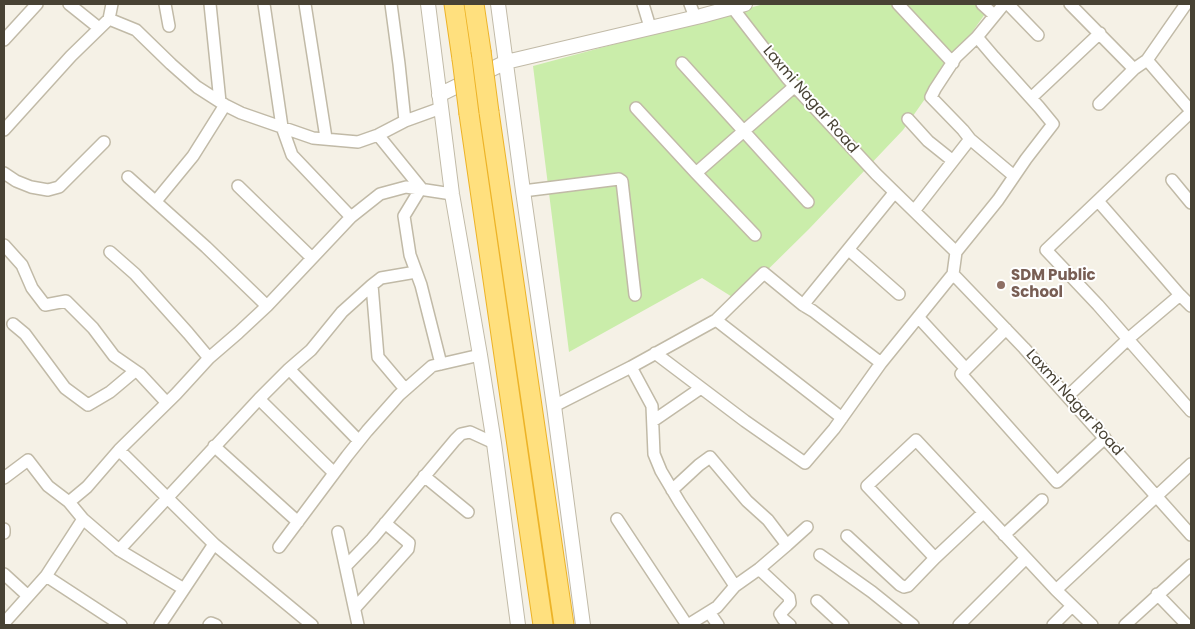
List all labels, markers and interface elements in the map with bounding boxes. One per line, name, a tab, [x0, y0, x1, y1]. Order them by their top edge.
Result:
street label: Laxmi Nagar Road	[758, 43, 862, 157]
place label: SDM Public School	[1011, 267, 1096, 302]
marker: SDM Public School	[995, 279, 1007, 291]
street label: Laxmi Nagar Road	[1022, 346, 1126, 460]

